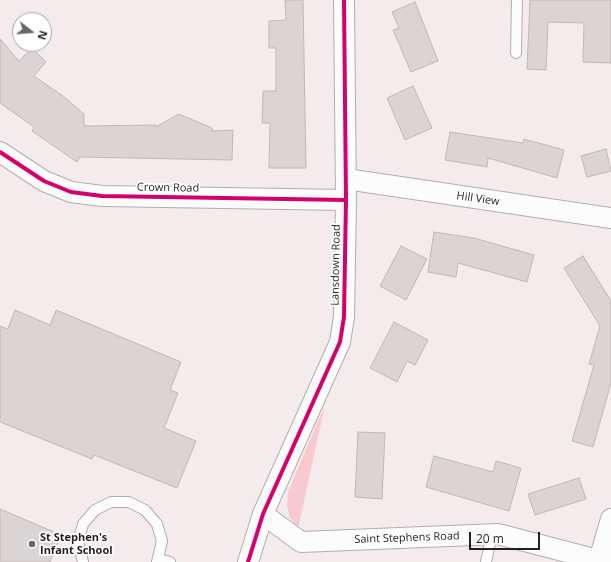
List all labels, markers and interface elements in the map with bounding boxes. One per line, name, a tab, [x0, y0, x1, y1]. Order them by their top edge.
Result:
north arrow	[12, 12, 52, 52]
text: N	[35, 29, 51, 42]
street label: Crown Road	[137, 181, 199, 195]
street label: Hill View	[456, 189, 500, 209]
street label: Lansdown Road	[329, 224, 343, 306]
scale bar	[471, 524, 542, 550]
street label: Saint Stephens Road	[354, 530, 460, 546]
text: 20 m	[476, 530, 504, 547]
place label: St Stephen's Infant School	[40, 531, 113, 557]
marker: St Stephen's Infant School	[27, 539, 37, 549]

